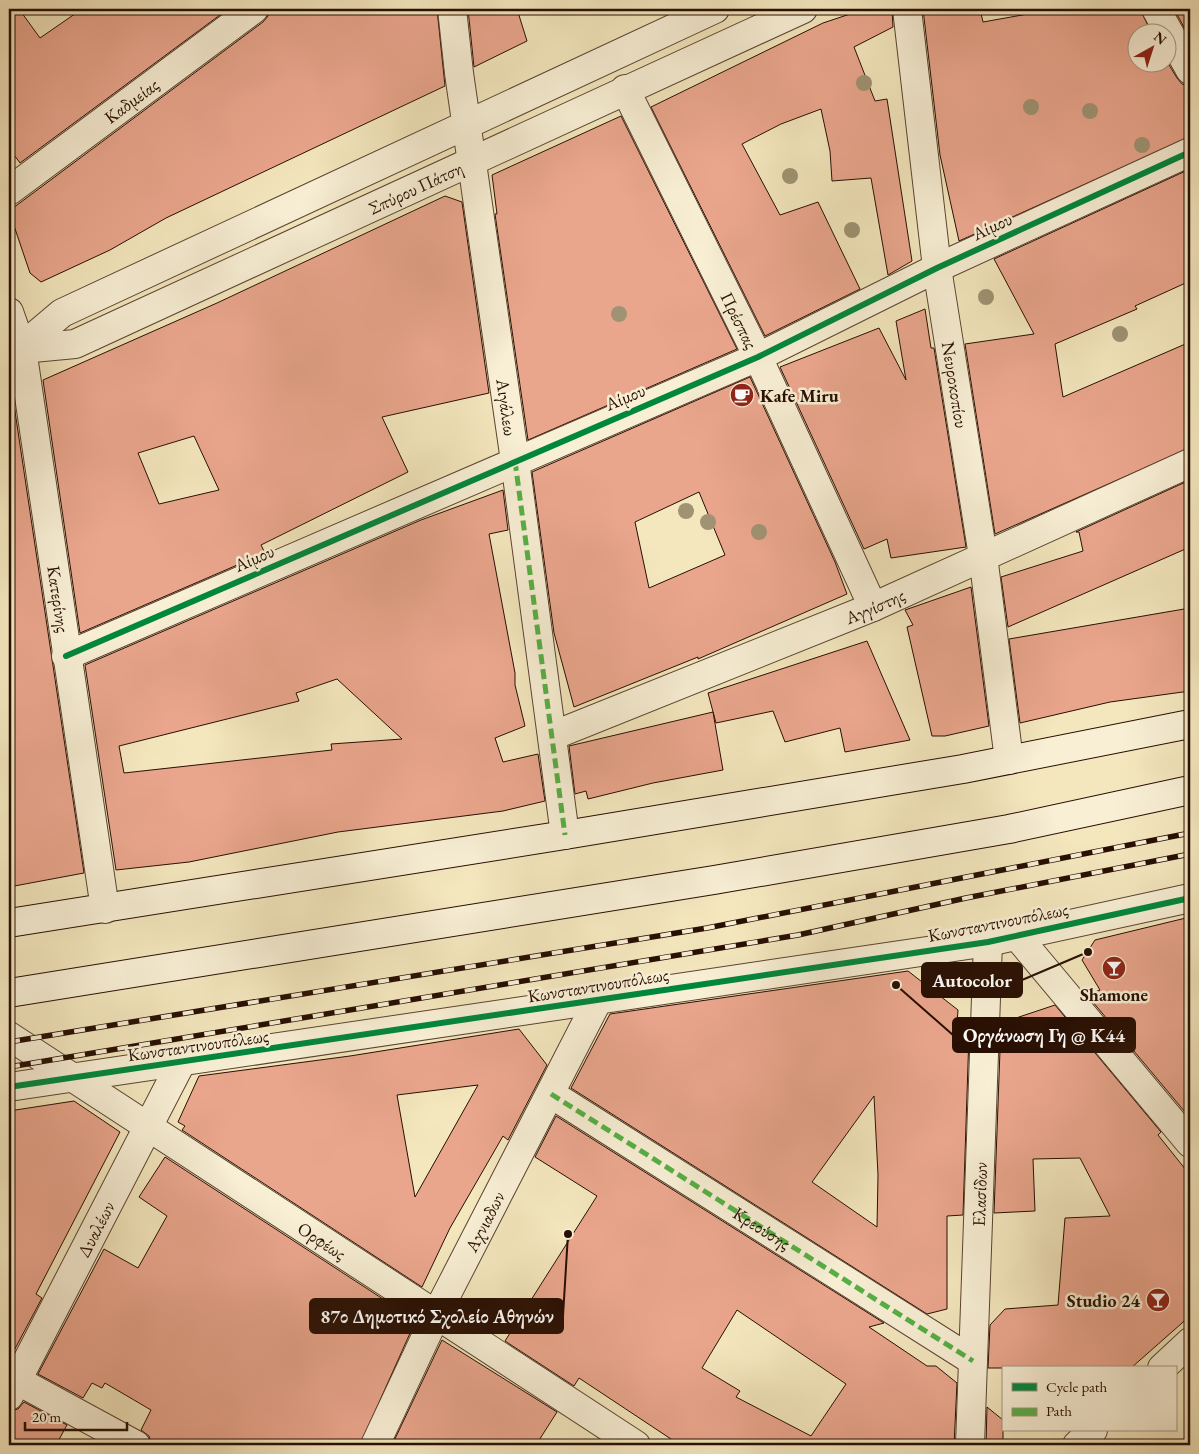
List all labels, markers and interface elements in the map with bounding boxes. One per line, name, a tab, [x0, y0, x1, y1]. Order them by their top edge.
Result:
north arrow	[1126, 22, 1176, 72]
text: N	[1150, 27, 1171, 49]
street label: Καδμείας	[99, 73, 163, 128]
street label: Σπύρου Πάτση	[364, 156, 466, 219]
street label: Αίμου	[967, 207, 1016, 246]
street label: Πρέσπας	[716, 288, 764, 353]
street label: Νευροκοπίου	[937, 340, 974, 430]
street label: Αιγάλεω	[492, 376, 523, 437]
street label: Αίμου	[601, 378, 649, 416]
cafe icon: Kafe Miru	[729, 382, 755, 408]
place label: Kafe Miru	[760, 384, 839, 407]
street label: Αίμου	[229, 539, 278, 577]
street label: Κατερίνης	[43, 564, 75, 634]
street label: Αγγίστης	[841, 583, 908, 629]
street label: Κωνσταντινουπόλεως	[926, 897, 1070, 947]
bar icon: Shamone	[1101, 955, 1127, 981]
street label: Κωνσταντινουπόλεως	[526, 963, 670, 1007]
callout: Autocolor	[922, 963, 1022, 997]
text: Autocolor	[931, 968, 1012, 993]
place label: Shamone	[1080, 983, 1149, 1006]
callout: Οργάνωση Γη @ Κ44	[953, 1018, 1135, 1052]
text: Οργάνωση Γη @ Κ44	[963, 1023, 1126, 1048]
street label: Κωνσταντινουπόλεως	[126, 1024, 270, 1066]
street label: Ελασίδων	[966, 1161, 992, 1227]
street label: Αχνιαδων	[459, 1187, 509, 1256]
street label: Δυαλέων	[71, 1197, 119, 1261]
street label: Κρεούσης	[729, 1201, 795, 1255]
street label: Ορφέως	[294, 1216, 351, 1265]
bar icon: Studio 24	[1145, 1287, 1171, 1313]
place label: Studio 24	[1067, 1289, 1140, 1312]
callout: 87ο Δημοτικό Σχολείο Αθηνών	[310, 1299, 563, 1333]
text: 87ο Δημοτικό Σχολείο Αθηνών	[320, 1304, 554, 1329]
legend	[1002, 1366, 1176, 1432]
text: Cycle path	[1046, 1377, 1108, 1396]
scale bar	[25, 1399, 128, 1431]
text: Path	[1046, 1401, 1072, 1420]
text: 20 m	[32, 1407, 61, 1426]

